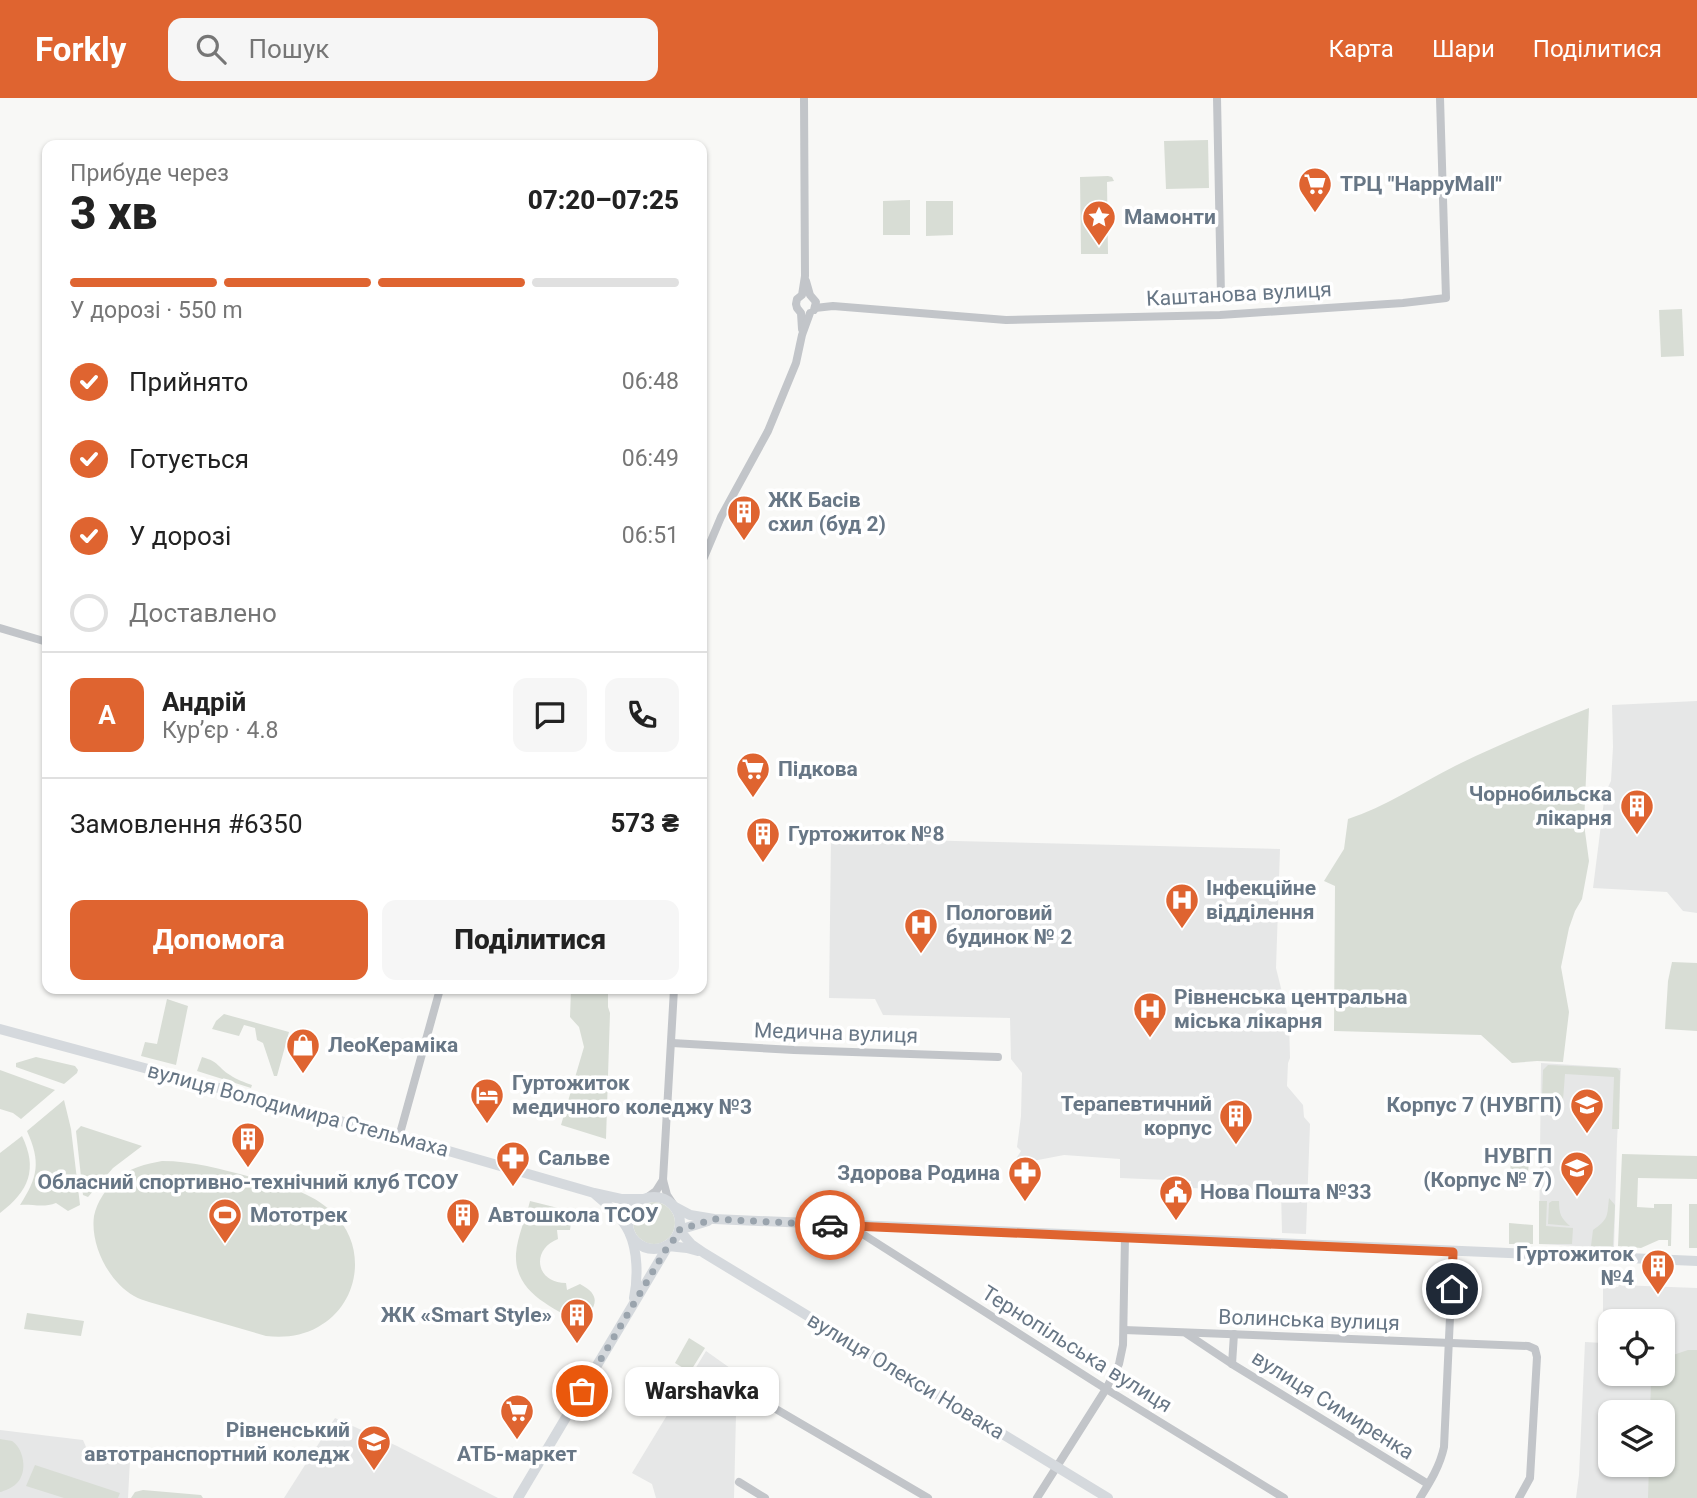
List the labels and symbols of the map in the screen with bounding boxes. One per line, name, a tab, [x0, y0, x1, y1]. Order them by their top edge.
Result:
supermarket icon: ТРЦ "HappyMall"	[1296, 165, 1334, 214]
place label: ТРЦ "HappyMall"	[1340, 172, 1502, 196]
place icon: Мамонти	[1080, 198, 1118, 247]
place label: Мамонти	[1124, 205, 1216, 229]
street label: Каштанова вулиця	[1146, 277, 1332, 311]
place label: ЖК Басів схил (буд 2)	[768, 488, 886, 536]
building icon: ЖК Басів схил (буд 2)	[725, 493, 763, 542]
supermarket icon: Підкова	[734, 750, 772, 799]
place label: Підкова	[778, 757, 858, 781]
place label: Чорнобильска лікарня	[1469, 782, 1612, 830]
building icon: Чорнобильска лікарня	[1618, 787, 1656, 836]
building icon: Гуртожиток №8	[744, 815, 782, 864]
place label: Гуртожиток №8	[788, 822, 944, 846]
place label: Інфекційне відділення	[1206, 876, 1316, 924]
hospital icon: Інфекційне відділення	[1163, 881, 1201, 930]
place label: Пологовий будинок № 2	[946, 901, 1072, 949]
hospital icon: Пологовий будинок № 2	[902, 906, 940, 955]
place label: Рівненська центральна міська лікарня	[1174, 985, 1408, 1033]
hospital icon: Рівненська центральна міська лікарня	[1131, 990, 1169, 1039]
street label: Медична вулиця	[754, 1018, 918, 1048]
shop icon: ЛеоКерамiка	[284, 1026, 322, 1075]
place label: ЛеоКерамiка	[328, 1033, 458, 1057]
street label: вулиця Володимира Стельмаха	[145, 1058, 451, 1162]
place label: Гуртожиток медичного коледжу №3	[512, 1071, 752, 1119]
hotel icon: Гуртожиток медичного коледжу №3	[468, 1076, 506, 1125]
school or university icon: Корпус 7 (НУВГП)	[1568, 1086, 1606, 1135]
place label: Терапевтичний корпус	[1061, 1092, 1212, 1140]
place label: Корпус 7 (НУВГП)	[1387, 1093, 1562, 1117]
building icon: Терапевтичний корпус	[1217, 1097, 1255, 1146]
building icon: Обласний спортивно-технічний клуб ТСОУ	[229, 1120, 267, 1169]
pharmacy icon: Сальве	[494, 1139, 532, 1188]
place label: НУВГП (Корпус № 7)	[1423, 1144, 1552, 1192]
place label: Сальве	[538, 1146, 610, 1170]
school or university icon: НУВГП (Корпус № 7)	[1558, 1149, 1596, 1198]
pharmacy icon: Здорова Родина	[1006, 1154, 1044, 1203]
place label: Здорова Родина	[837, 1161, 1000, 1185]
place label: Обласний спортивно-технічний клуб ТСОУ	[37, 1170, 459, 1194]
public building icon: Нова Пошта №33	[1157, 1173, 1195, 1222]
place label: Нова Пошта №33	[1200, 1180, 1371, 1204]
courier	[795, 1190, 865, 1260]
sports icon: Мототрек	[206, 1196, 244, 1245]
building icon: Автошкола ТСОУ	[444, 1196, 482, 1245]
place label: Мототрек	[250, 1203, 348, 1227]
place label: Автошкола ТСОУ	[488, 1203, 659, 1227]
place label: Гуртожиток №4	[1516, 1242, 1634, 1290]
building icon: Гуртожиток №4	[1639, 1247, 1677, 1296]
pin	[1422, 1259, 1482, 1319]
street label: Тернопільська вулиця	[978, 1281, 1176, 1417]
building icon: ЖК «Smart Style»	[558, 1296, 596, 1345]
place label: ЖК «Smart Style»	[381, 1303, 552, 1327]
street label: Волинська вулиця	[1218, 1305, 1400, 1335]
street label: вулиця Олекси Новака	[803, 1308, 1009, 1444]
street label: вулиця Симиренка	[1248, 1345, 1418, 1465]
pin	[552, 1361, 612, 1421]
callout: Warshavka	[624, 1366, 778, 1416]
supermarket icon: АТБ-маркет	[498, 1392, 536, 1441]
place label: Рівненський автотранспортний коледж	[84, 1418, 350, 1466]
school or university icon: Рівненський автотранспортний коледж	[355, 1423, 393, 1472]
place label: АТБ-маркет	[457, 1442, 577, 1466]

